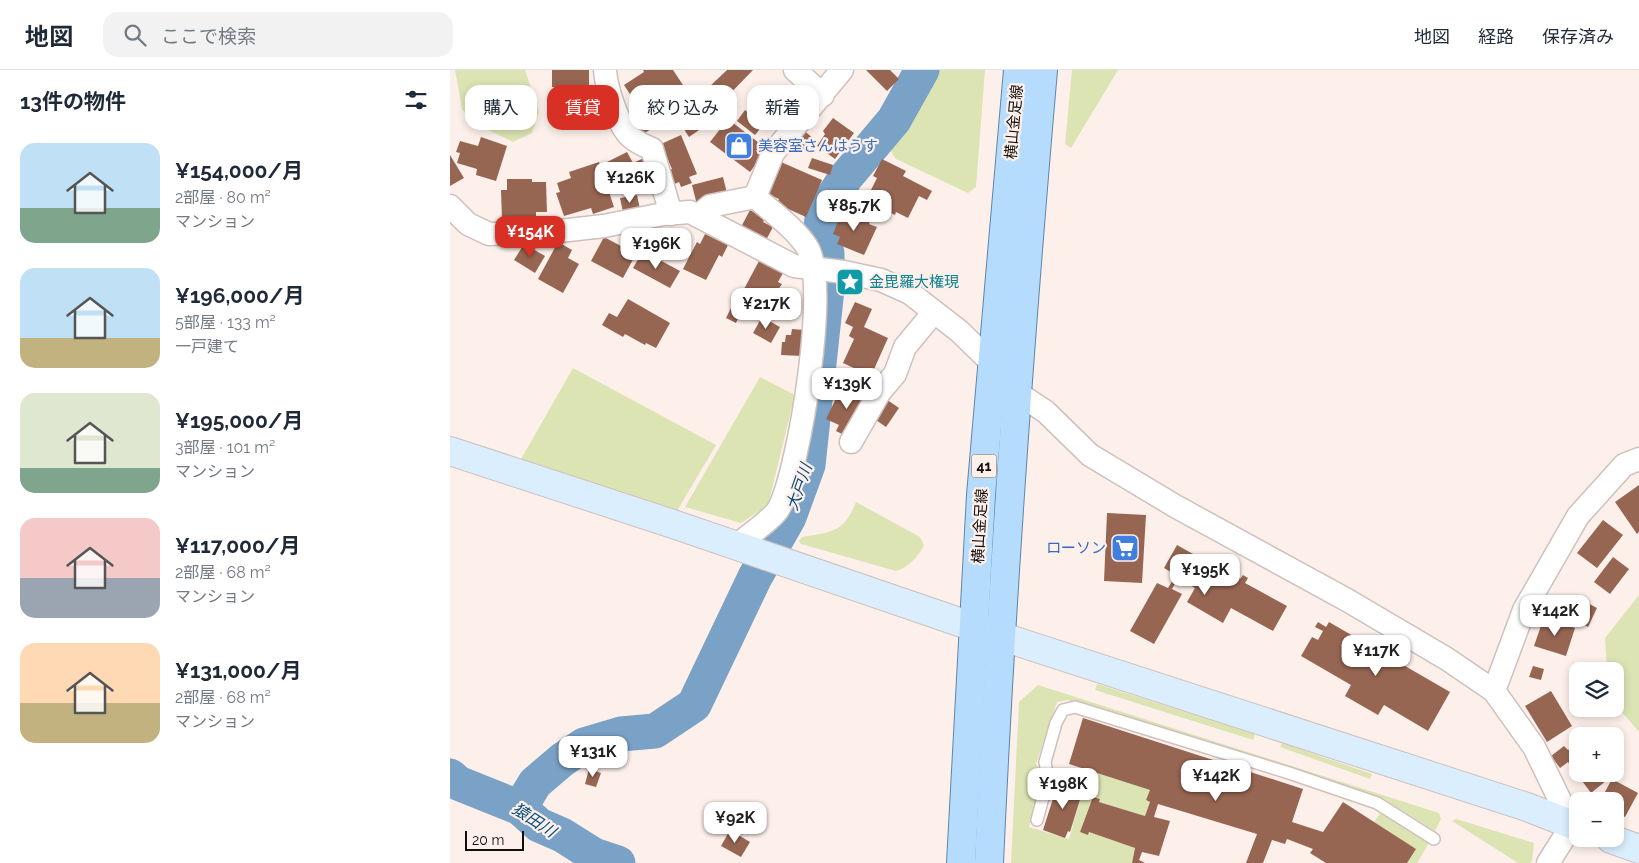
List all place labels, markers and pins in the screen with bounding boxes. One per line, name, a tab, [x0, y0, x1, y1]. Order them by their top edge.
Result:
shop icon: 美容室さんはうす	[724, 131, 754, 161]
place label: 美容室さんはうす	[758, 137, 878, 155]
pin: ¥126K	[595, 162, 665, 204]
pin: ¥85.7K	[813, 190, 895, 232]
pin: ¥154K	[495, 216, 565, 258]
pin: ¥196K	[621, 228, 691, 270]
place icon: 金毘羅大権現	[835, 267, 865, 297]
place label: 金毘羅大権現	[869, 273, 959, 291]
pin: ¥217K	[731, 288, 801, 330]
pin: ¥139K	[812, 368, 882, 410]
supermarket icon: ローソン	[1110, 533, 1140, 563]
place label: ローソン	[1046, 539, 1106, 557]
pin: ¥195K	[1170, 554, 1240, 596]
pin: ¥142K	[1520, 594, 1590, 637]
pin: ¥117K	[1341, 634, 1411, 677]
pin: ¥131K	[558, 736, 628, 778]
pin: ¥142K	[1181, 760, 1251, 802]
pin: ¥198K	[1028, 768, 1098, 810]
pin: ¥92K	[705, 802, 765, 844]

